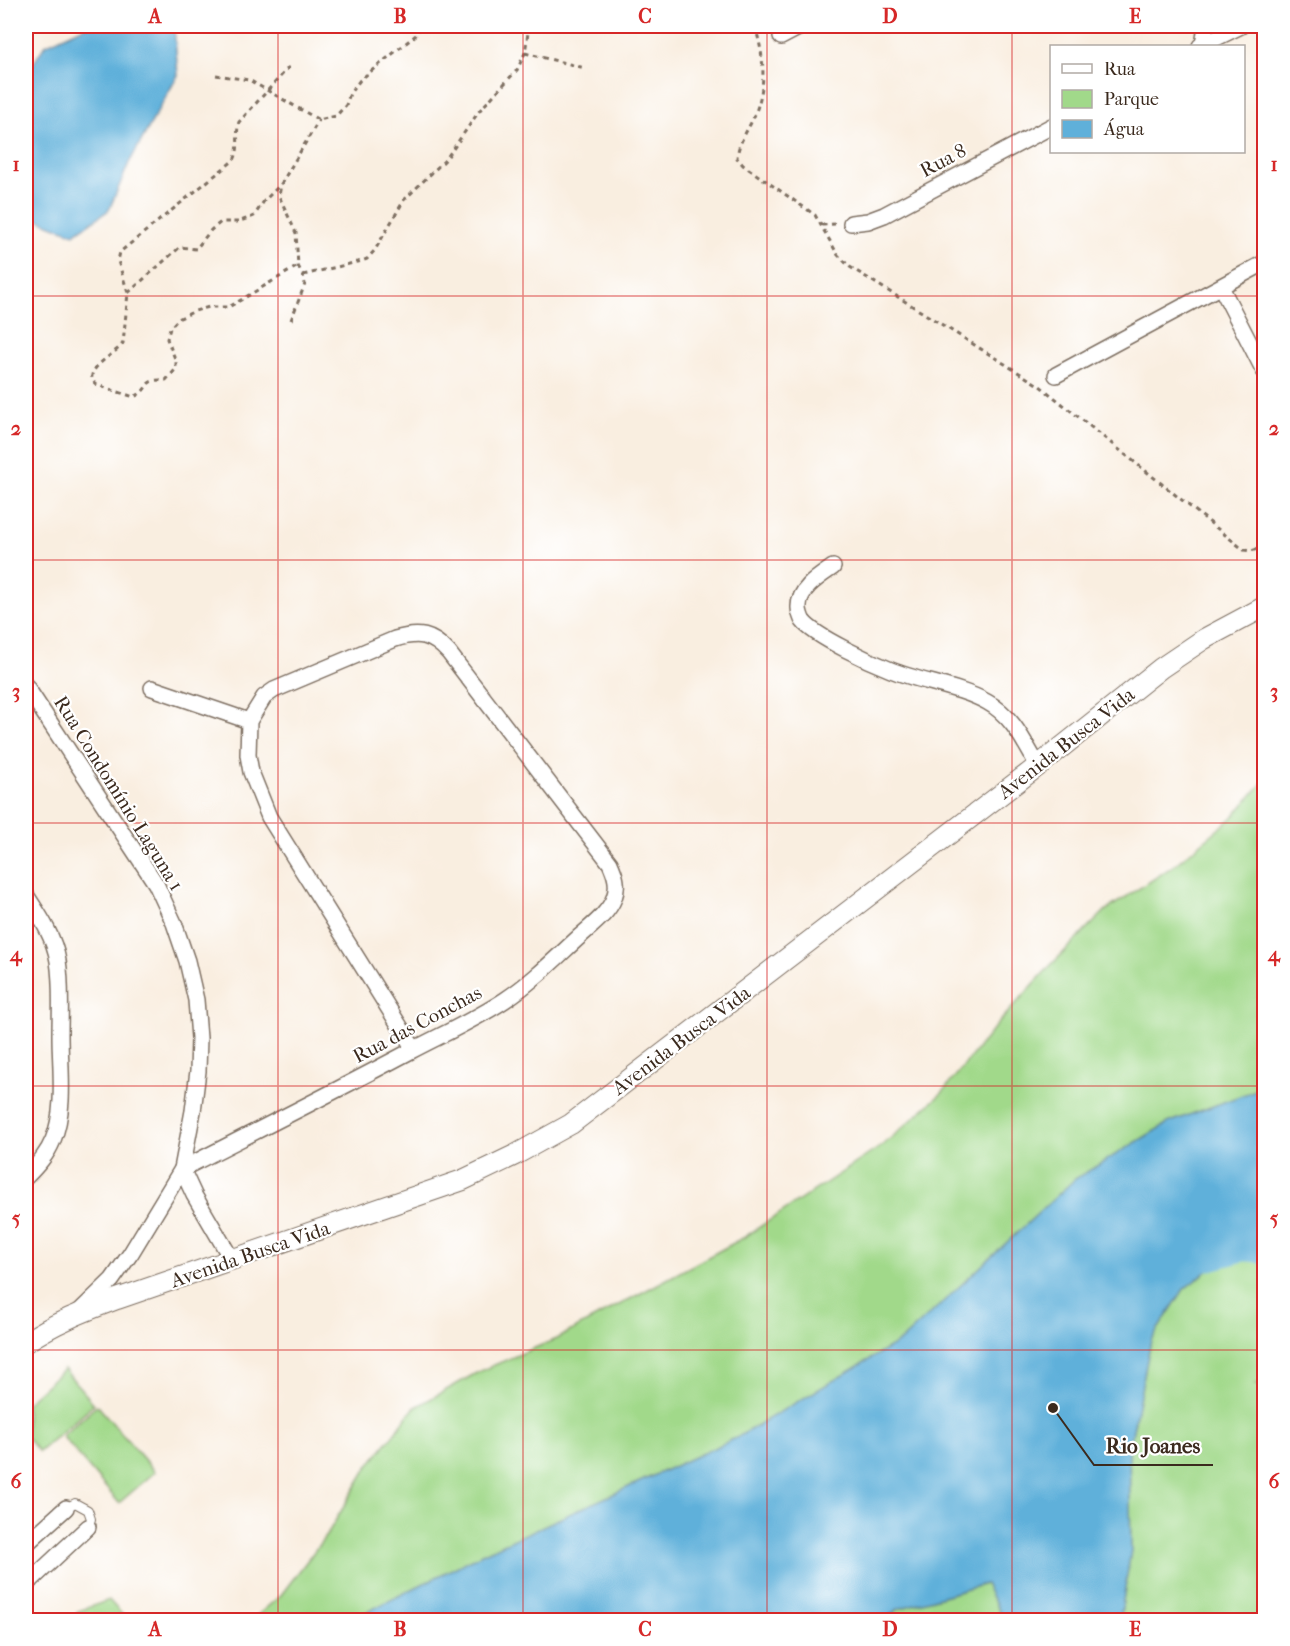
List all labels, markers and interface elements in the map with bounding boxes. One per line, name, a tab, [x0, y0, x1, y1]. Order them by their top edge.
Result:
text: A	[147, 5, 163, 28]
text: B	[393, 5, 407, 28]
text: C	[638, 5, 652, 28]
text: D	[882, 5, 898, 28]
text: E	[1129, 5, 1141, 28]
legend	[1050, 45, 1245, 153]
text: Rua	[1104, 59, 1136, 80]
text: Parque	[1104, 89, 1159, 110]
text: Água	[1103, 118, 1145, 140]
street label: Rua 8	[916, 139, 970, 182]
text: 1	[12, 153, 20, 176]
text: 1	[1270, 153, 1278, 176]
text: 2	[11, 417, 21, 440]
text: 2	[1269, 417, 1279, 440]
text: 3	[12, 680, 20, 703]
text: 3	[1270, 680, 1278, 703]
street label: Avenida Busca Vida	[993, 683, 1140, 804]
street label: Rua Condomínio Laguna 1	[49, 692, 188, 895]
text: 4	[9, 943, 23, 967]
text: 4	[1267, 943, 1281, 967]
street label: Rua das Conchas	[349, 981, 486, 1068]
street label: Avenida Busca Vida	[607, 981, 755, 1100]
text: 5	[12, 1207, 21, 1230]
text: 5	[1270, 1207, 1279, 1230]
street label: Avenida Busca Vida	[167, 1216, 333, 1293]
callout: Rio Joanes	[1094, 1426, 1213, 1465]
text: Rio Joanes	[1106, 1434, 1200, 1458]
text: 6	[11, 1470, 23, 1493]
text: 6	[1269, 1470, 1281, 1493]
text: A	[147, 1618, 163, 1641]
text: B	[393, 1618, 407, 1641]
text: C	[638, 1618, 652, 1641]
text: D	[882, 1618, 898, 1641]
text: E	[1129, 1618, 1141, 1641]

